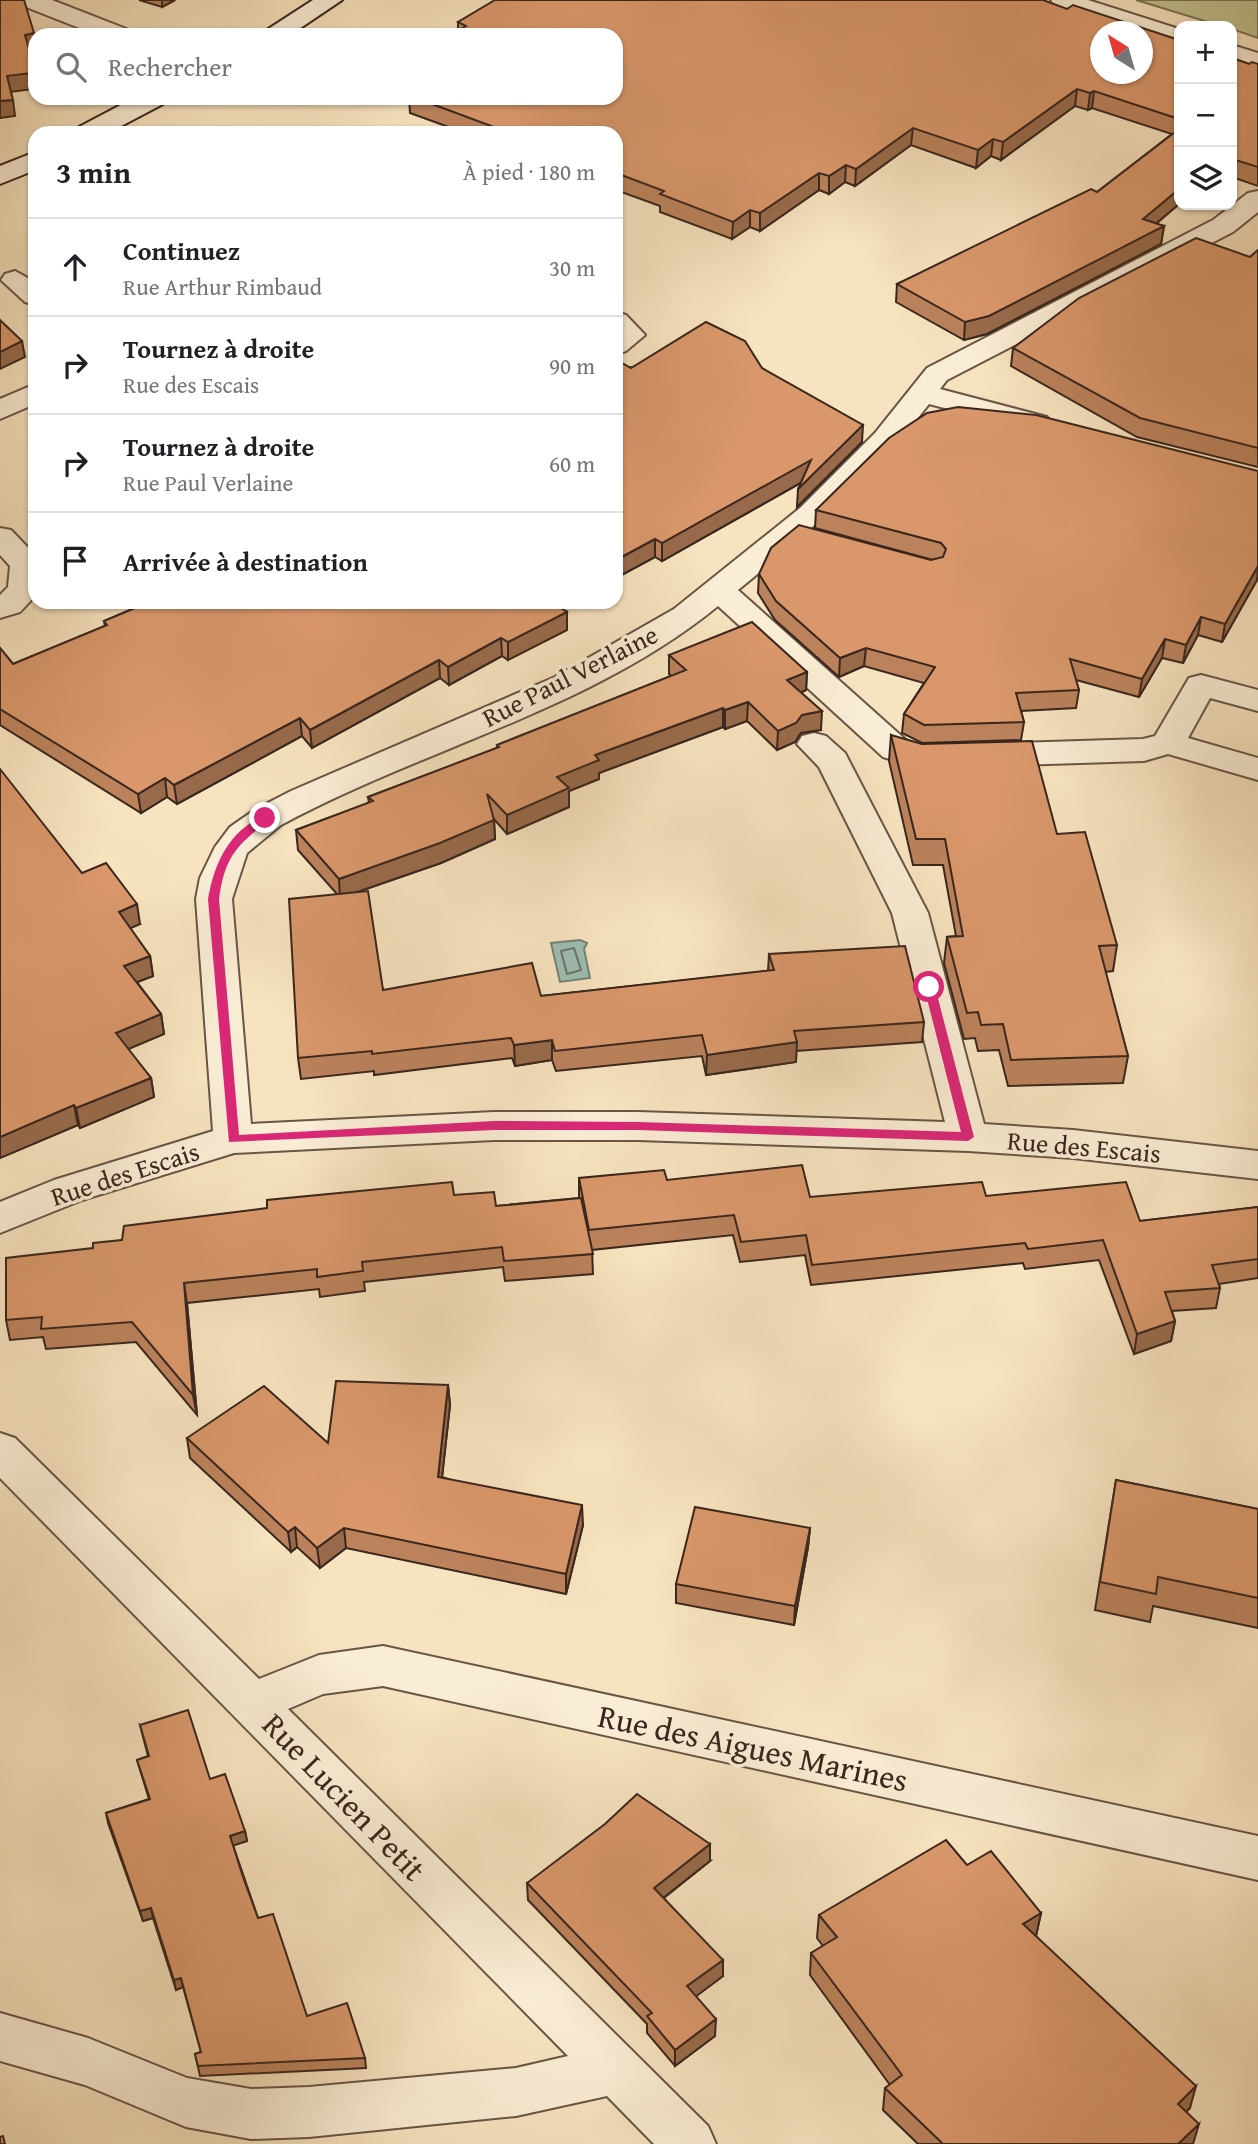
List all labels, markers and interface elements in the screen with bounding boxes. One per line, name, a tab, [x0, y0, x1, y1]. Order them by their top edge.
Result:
north arrow	[1090, 21, 1153, 84]
map controls	[1174, 21, 1237, 210]
button: +	[1174, 21, 1237, 84]
search box	[28, 28, 623, 105]
text: Rechercher	[108, 47, 232, 86]
icon: search	[52, 48, 90, 86]
button: −	[1174, 84, 1237, 147]
button: layers	[1174, 147, 1237, 210]
text: 3 min	[56, 150, 131, 194]
text: À pied · 180 m	[463, 155, 595, 188]
text: Continuez	[123, 231, 240, 270]
icon: ahead	[56, 248, 94, 286]
text: 30 m	[549, 251, 595, 284]
text: Rue Arthur Rimbaud	[123, 270, 322, 303]
text: Tournez à droite	[123, 329, 314, 368]
icon: right	[56, 346, 94, 384]
text: 90 m	[549, 349, 595, 382]
text: Rue des Escais	[123, 368, 259, 401]
text: Tournez à droite	[123, 427, 314, 466]
icon: right	[56, 444, 94, 482]
text: 60 m	[549, 447, 595, 480]
text: Rue Paul Verlaine	[123, 466, 293, 499]
icon: arrive	[56, 542, 94, 580]
text: Arrivée à destination	[123, 542, 368, 581]
street label: Rue Paul Verlaine	[475, 615, 664, 737]
route end	[249, 802, 280, 833]
route start	[913, 971, 944, 1002]
street label: Rue des Escais	[1006, 1120, 1162, 1173]
street label: Rue des Escais	[46, 1131, 204, 1216]
street label: Rue des Aigues Marines	[594, 1692, 912, 1803]
street label: Rue Lucien Petit	[252, 1702, 437, 1891]

